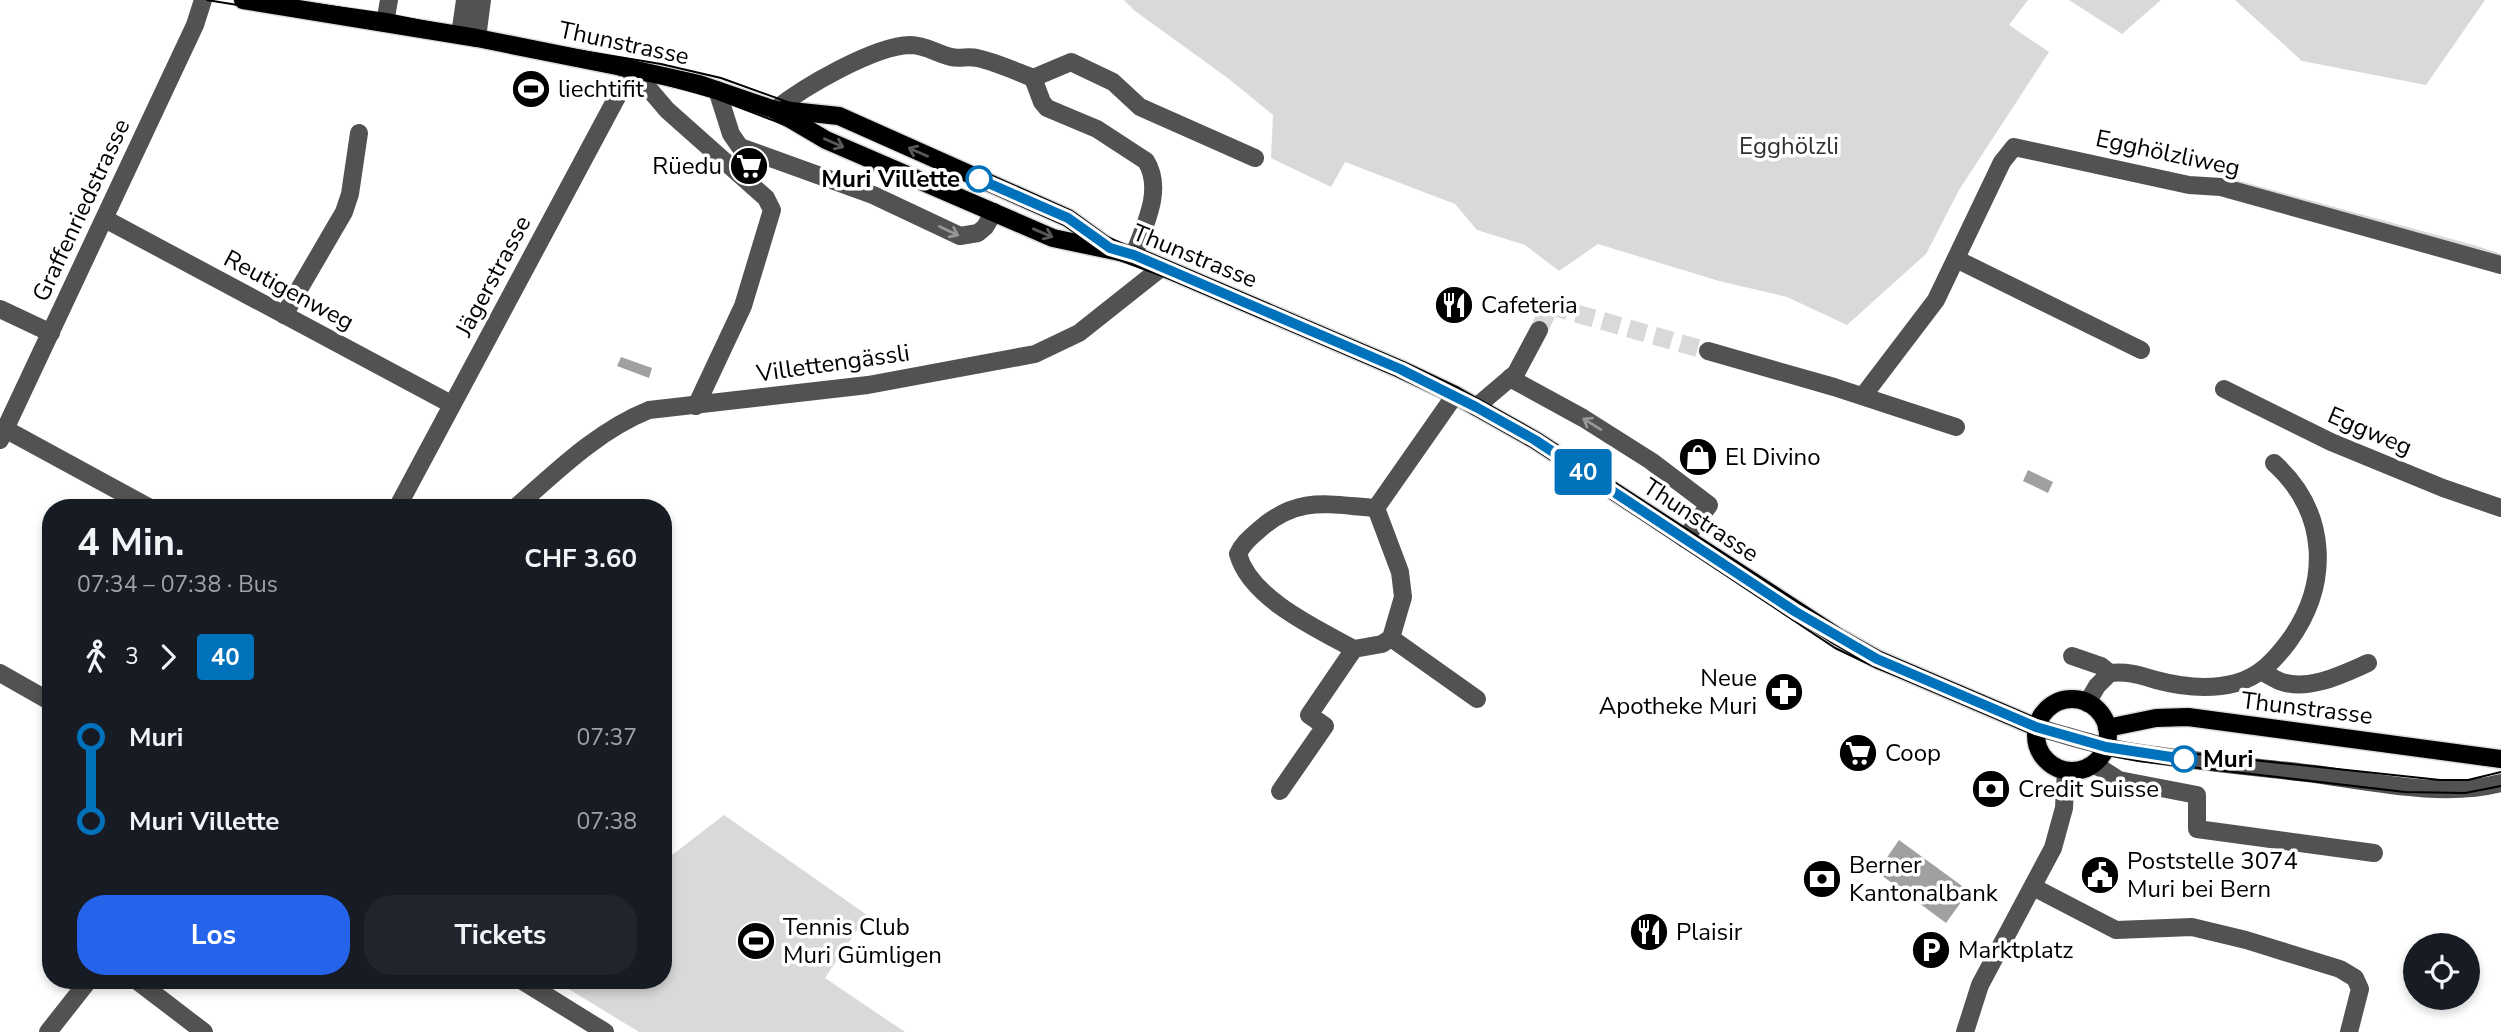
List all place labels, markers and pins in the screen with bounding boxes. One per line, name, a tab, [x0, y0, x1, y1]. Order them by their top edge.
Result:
sports icon: liechtifit	[510, 68, 552, 110]
place label: liechtifit	[558, 73, 645, 105]
supermarket icon: Rüedu	[728, 145, 770, 187]
place label: Rüedu	[652, 150, 722, 182]
place label: Muri Villette	[821, 163, 960, 195]
marker: Muri Villette	[966, 166, 992, 192]
restaurant icon: Cafeteria	[1433, 284, 1475, 326]
place label: Cafeteria	[1481, 289, 1578, 321]
shop icon: El Divino	[1677, 436, 1719, 478]
place label: El Divino	[1725, 441, 1821, 473]
place label: Neue Apotheke Muri	[1599, 662, 1757, 722]
pharmacy icon: Neue Apotheke Muri	[1763, 671, 1805, 713]
supermarket icon: Coop	[1837, 732, 1879, 774]
place label: Coop	[1885, 737, 1941, 769]
place label: Muri	[2203, 743, 2253, 775]
marker: Muri	[2171, 746, 2197, 772]
bank icon: Credit Suisse	[1970, 768, 2012, 810]
place label: Credit Suisse	[2018, 773, 2159, 805]
place label: Poststelle 3074 Muri bei Bern	[2127, 845, 2298, 905]
place label: Berner Kantonalbank	[1849, 849, 1999, 909]
public building icon: Poststelle 3074 Muri bei Bern	[2079, 854, 2121, 896]
bank icon: Berner Kantonalbank	[1801, 858, 1843, 900]
place label: Tennis Club Muri Gümligen	[783, 911, 942, 971]
restaurant icon: Plaisir	[1628, 911, 1670, 953]
place label: Plaisir	[1676, 916, 1743, 948]
sports icon: Tennis Club Muri Gümligen	[735, 920, 777, 962]
parking icon: Marktplatz	[1910, 929, 1952, 971]
place label: Marktplatz	[1958, 934, 2073, 966]

